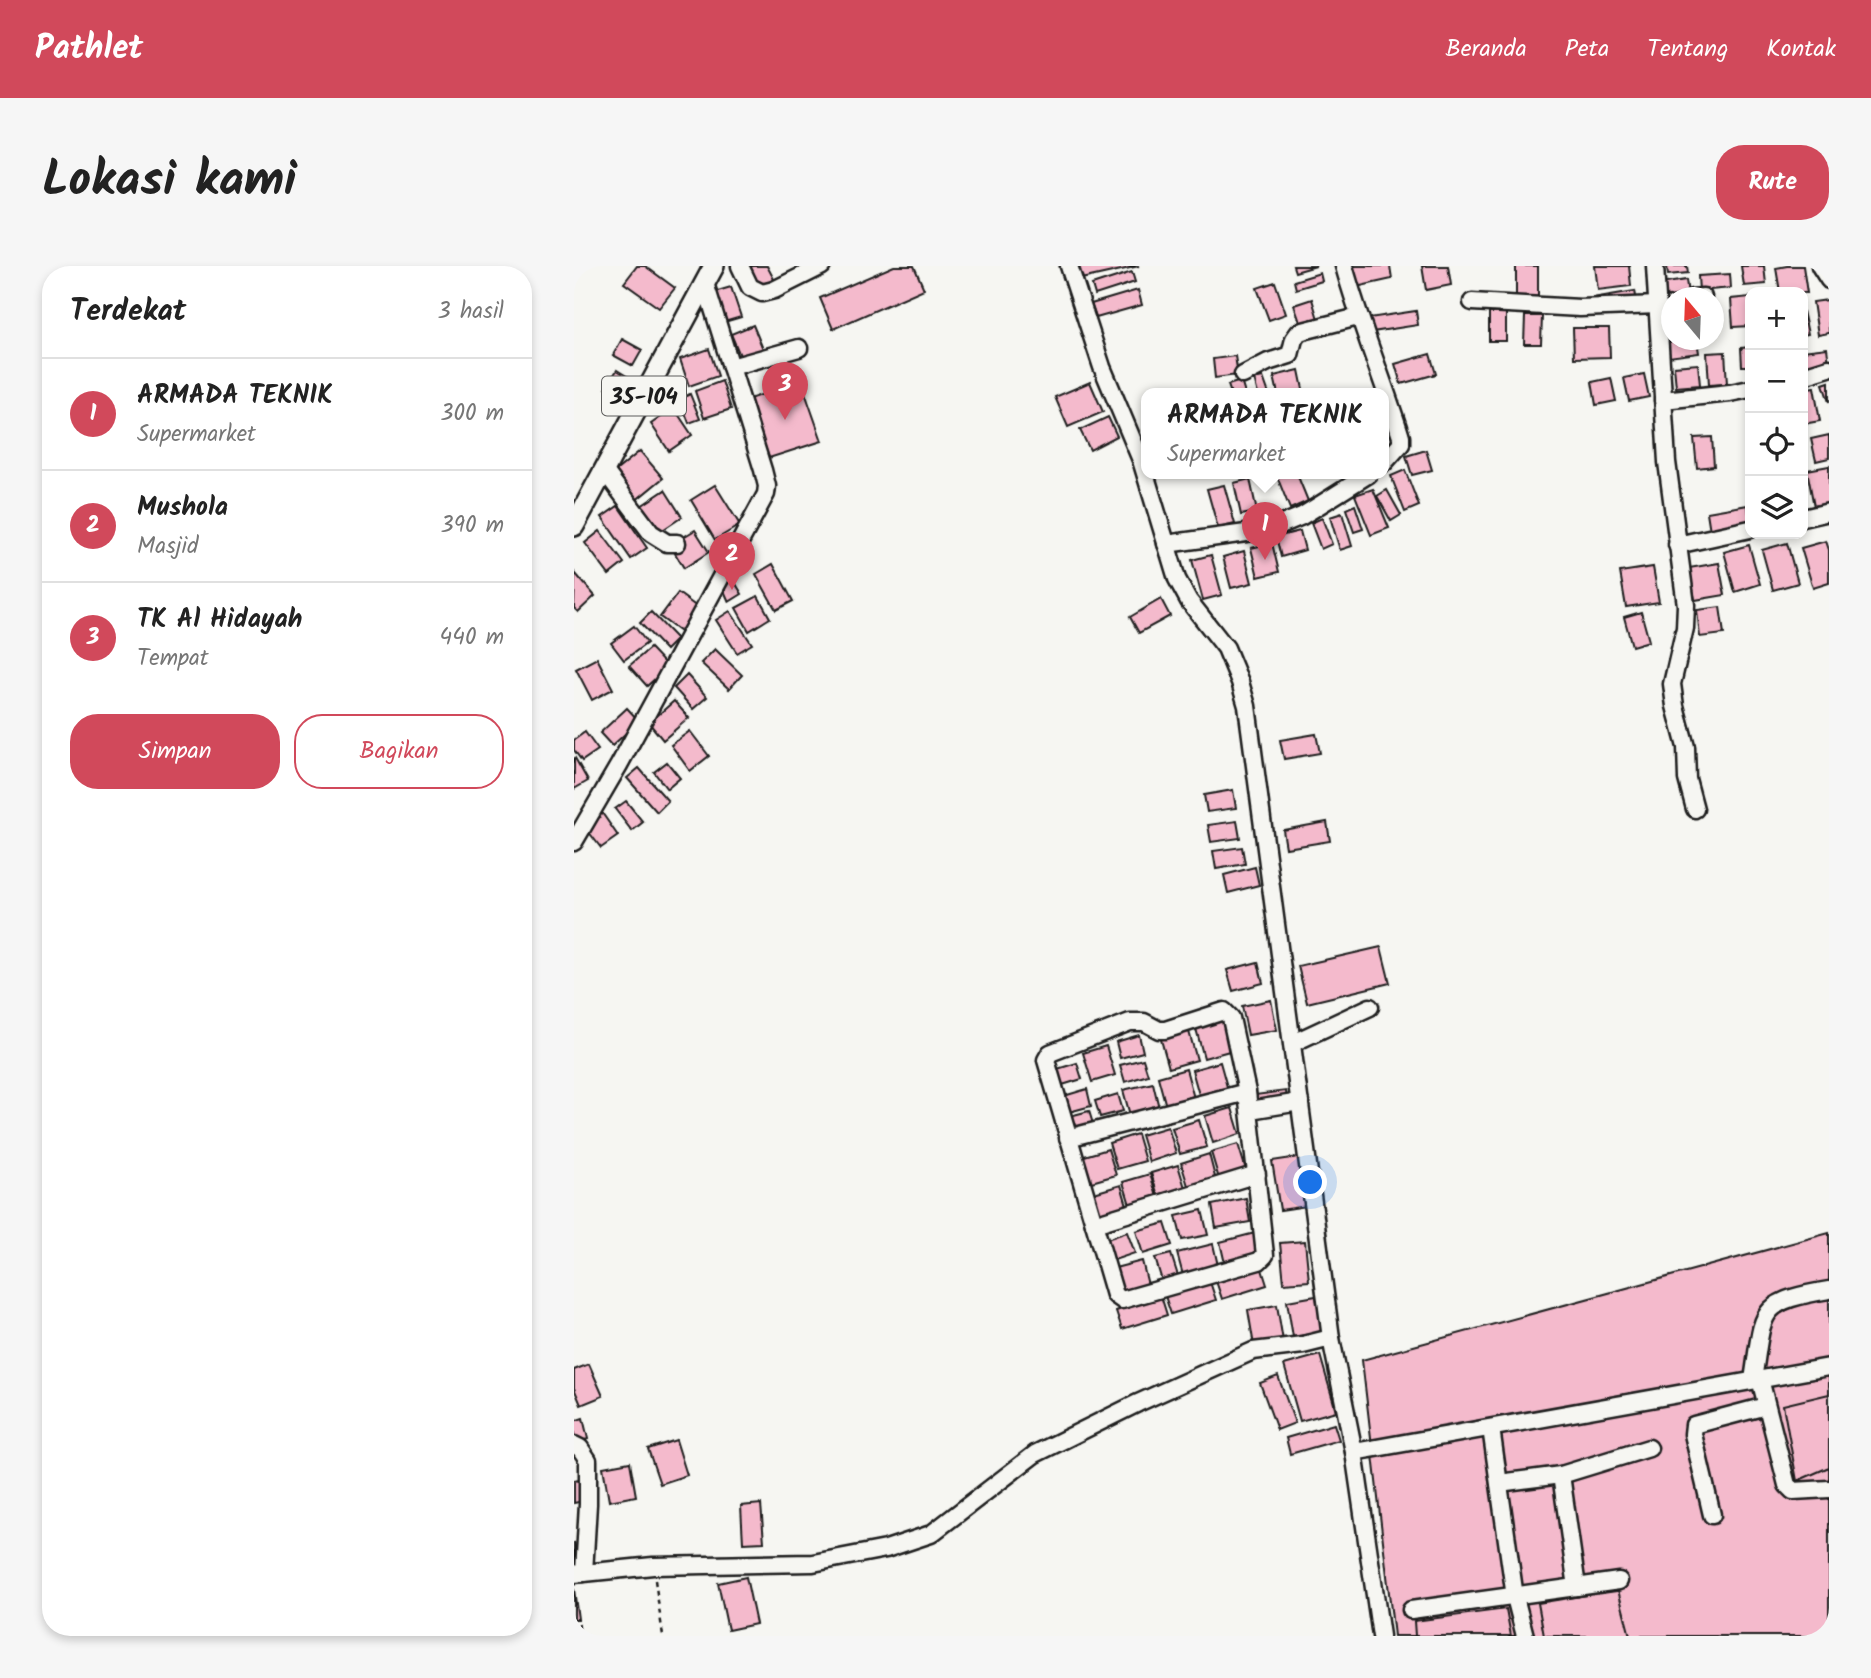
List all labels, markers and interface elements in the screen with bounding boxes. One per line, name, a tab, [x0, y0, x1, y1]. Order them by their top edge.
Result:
text: Pathlet	[35, 23, 143, 76]
text: Beranda	[1445, 30, 1527, 69]
text: Peta	[1565, 30, 1609, 69]
text: Tentang	[1647, 30, 1728, 69]
text: Kontak	[1766, 30, 1836, 69]
text: Lokasi kami	[42, 143, 297, 221]
button: Rute	[1716, 145, 1829, 220]
north arrow	[1661, 287, 1724, 350]
map controls	[1745, 287, 1808, 539]
button: +	[1745, 287, 1808, 350]
text: Terdekat	[70, 288, 186, 336]
text: 3 hasil	[438, 294, 504, 330]
button: −	[1745, 350, 1808, 413]
pin: 3	[762, 362, 808, 420]
text: ARMADA TEKNIK	[137, 375, 333, 417]
road number: 35-104	[602, 377, 686, 416]
popup	[1141, 388, 1389, 479]
text: ARMADA TEKNIK	[1167, 395, 1363, 437]
text: 1	[90, 396, 96, 432]
text: 300 m	[440, 396, 504, 432]
button: locate	[1745, 413, 1808, 476]
text: Supermarket	[137, 417, 256, 453]
text: Supermarket	[1167, 437, 1286, 473]
button: layers	[1745, 476, 1808, 539]
text: Mushola	[137, 487, 228, 529]
pin: 1	[1242, 502, 1288, 560]
text: 2	[86, 508, 100, 544]
text: 390 m	[441, 508, 504, 544]
text: Masjid	[137, 529, 199, 565]
pin: 2	[709, 532, 755, 590]
text: TK Al Hidayah	[137, 599, 303, 641]
text: 3	[87, 620, 99, 656]
text: 440 m	[440, 620, 504, 656]
text: Tempat	[137, 641, 209, 677]
button: Simpan	[70, 714, 280, 789]
button: Bagikan	[294, 714, 504, 789]
your location	[1293, 1165, 1327, 1199]

